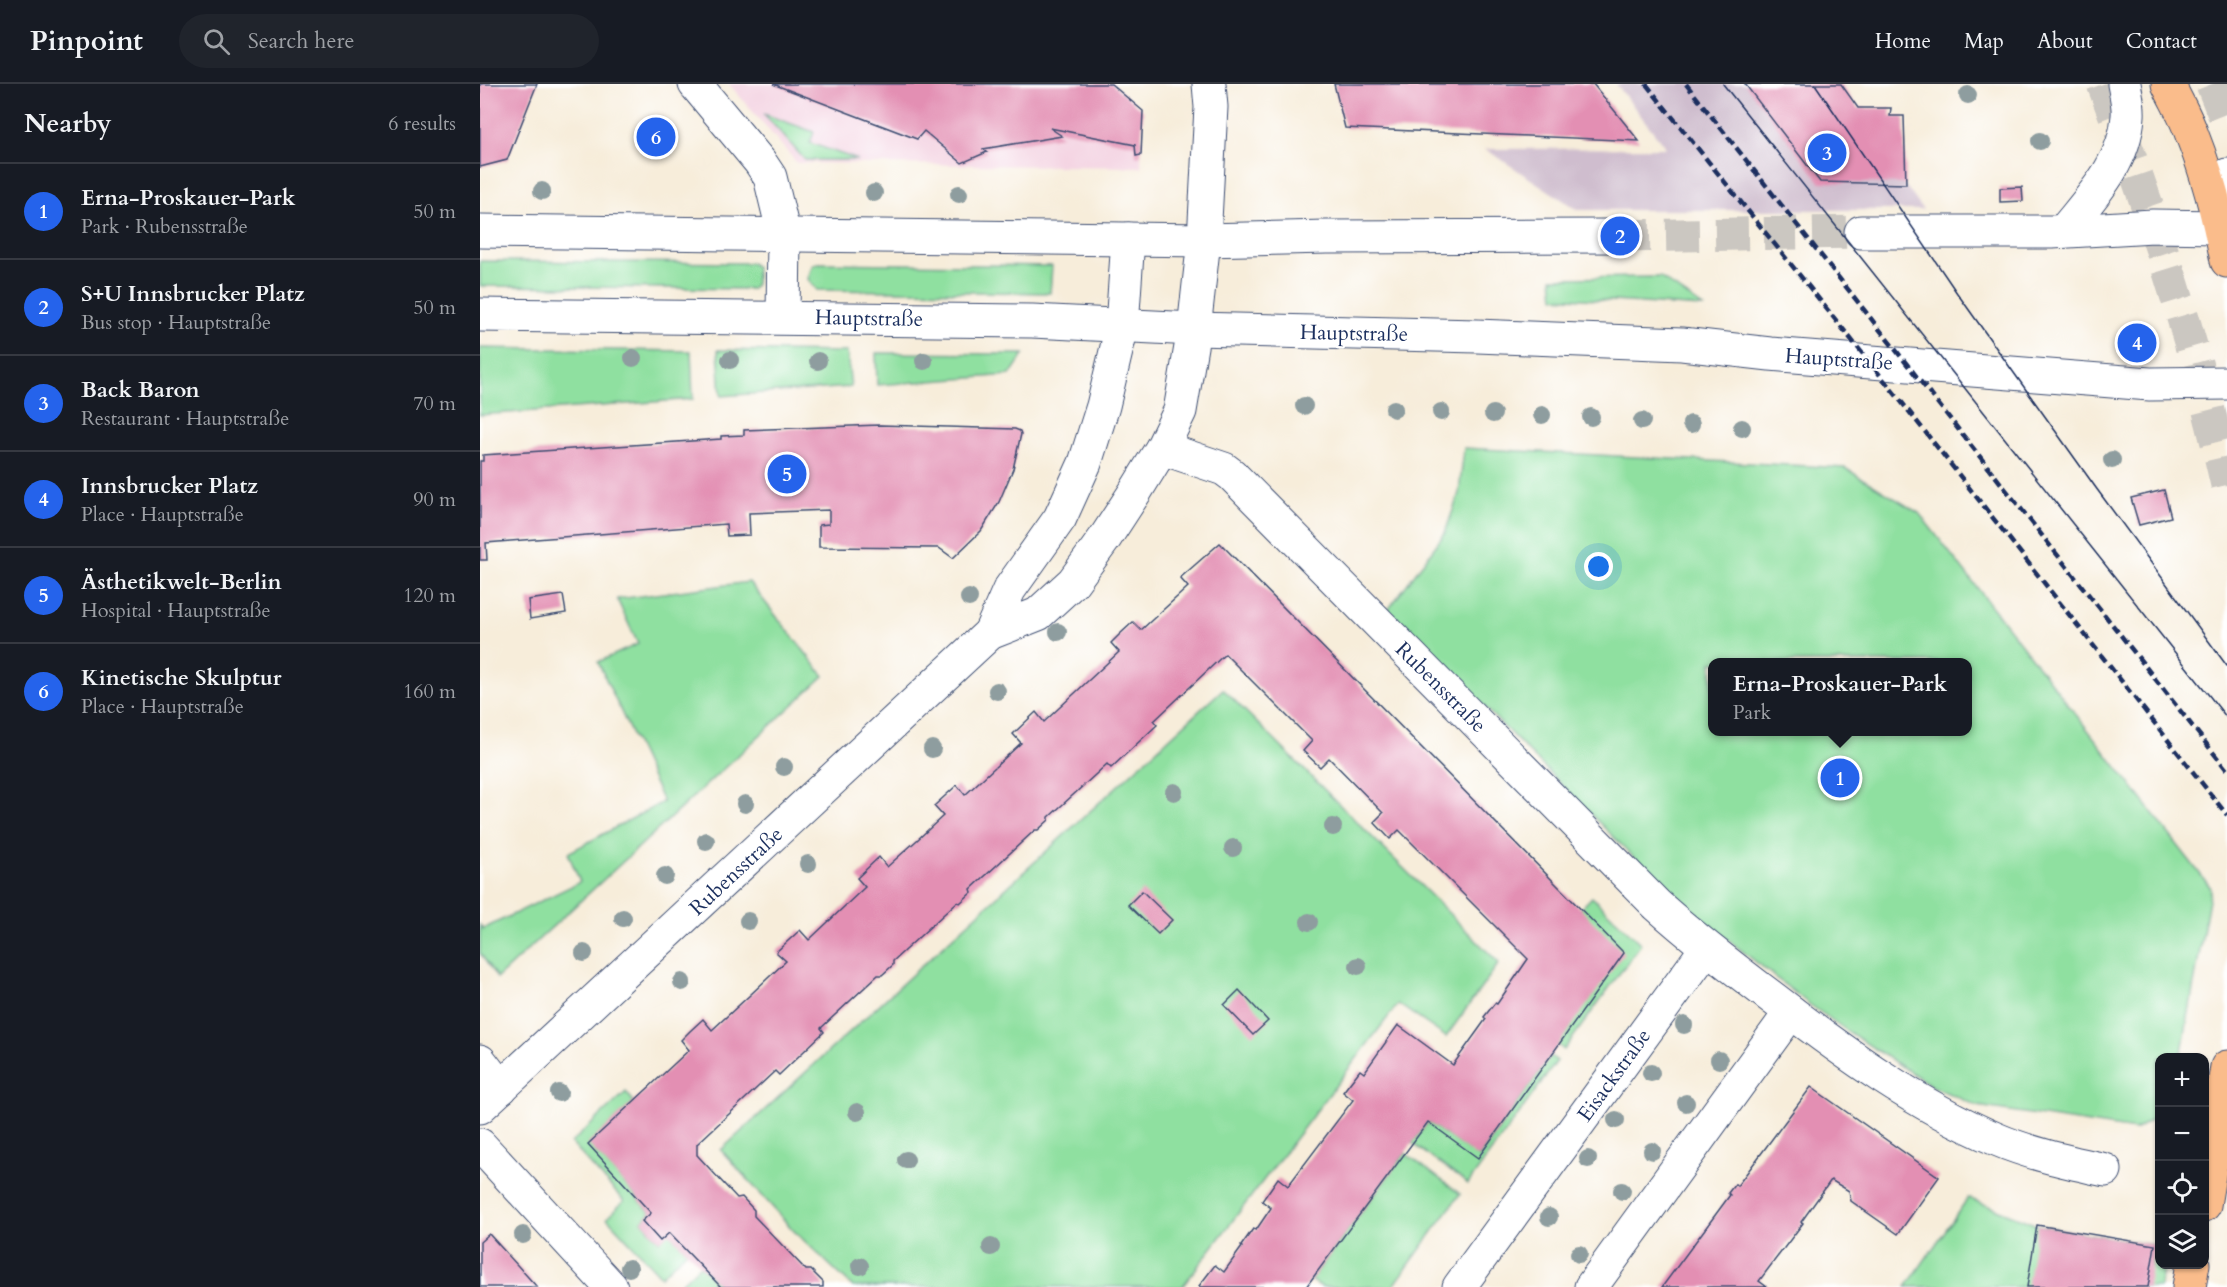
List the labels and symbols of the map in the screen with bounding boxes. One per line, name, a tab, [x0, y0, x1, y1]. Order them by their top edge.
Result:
pin: 6	[636, 115, 675, 160]
pin: 3	[1808, 130, 1846, 176]
pin: 2	[1600, 214, 1640, 258]
street label: Hauptstraße	[815, 303, 923, 334]
street label: Hauptstraße	[1300, 318, 1408, 349]
pin: 4	[2118, 320, 2156, 366]
street label: Hauptstraße	[1784, 341, 1894, 378]
pin: 5	[768, 452, 806, 496]
your location	[1584, 552, 1613, 581]
street label: Rubensstraße	[1389, 635, 1493, 739]
pin: 1	[1820, 756, 1860, 800]
street label: Rubensstraße	[683, 820, 789, 922]
street label: Eisackstraße	[1571, 1023, 1658, 1128]

